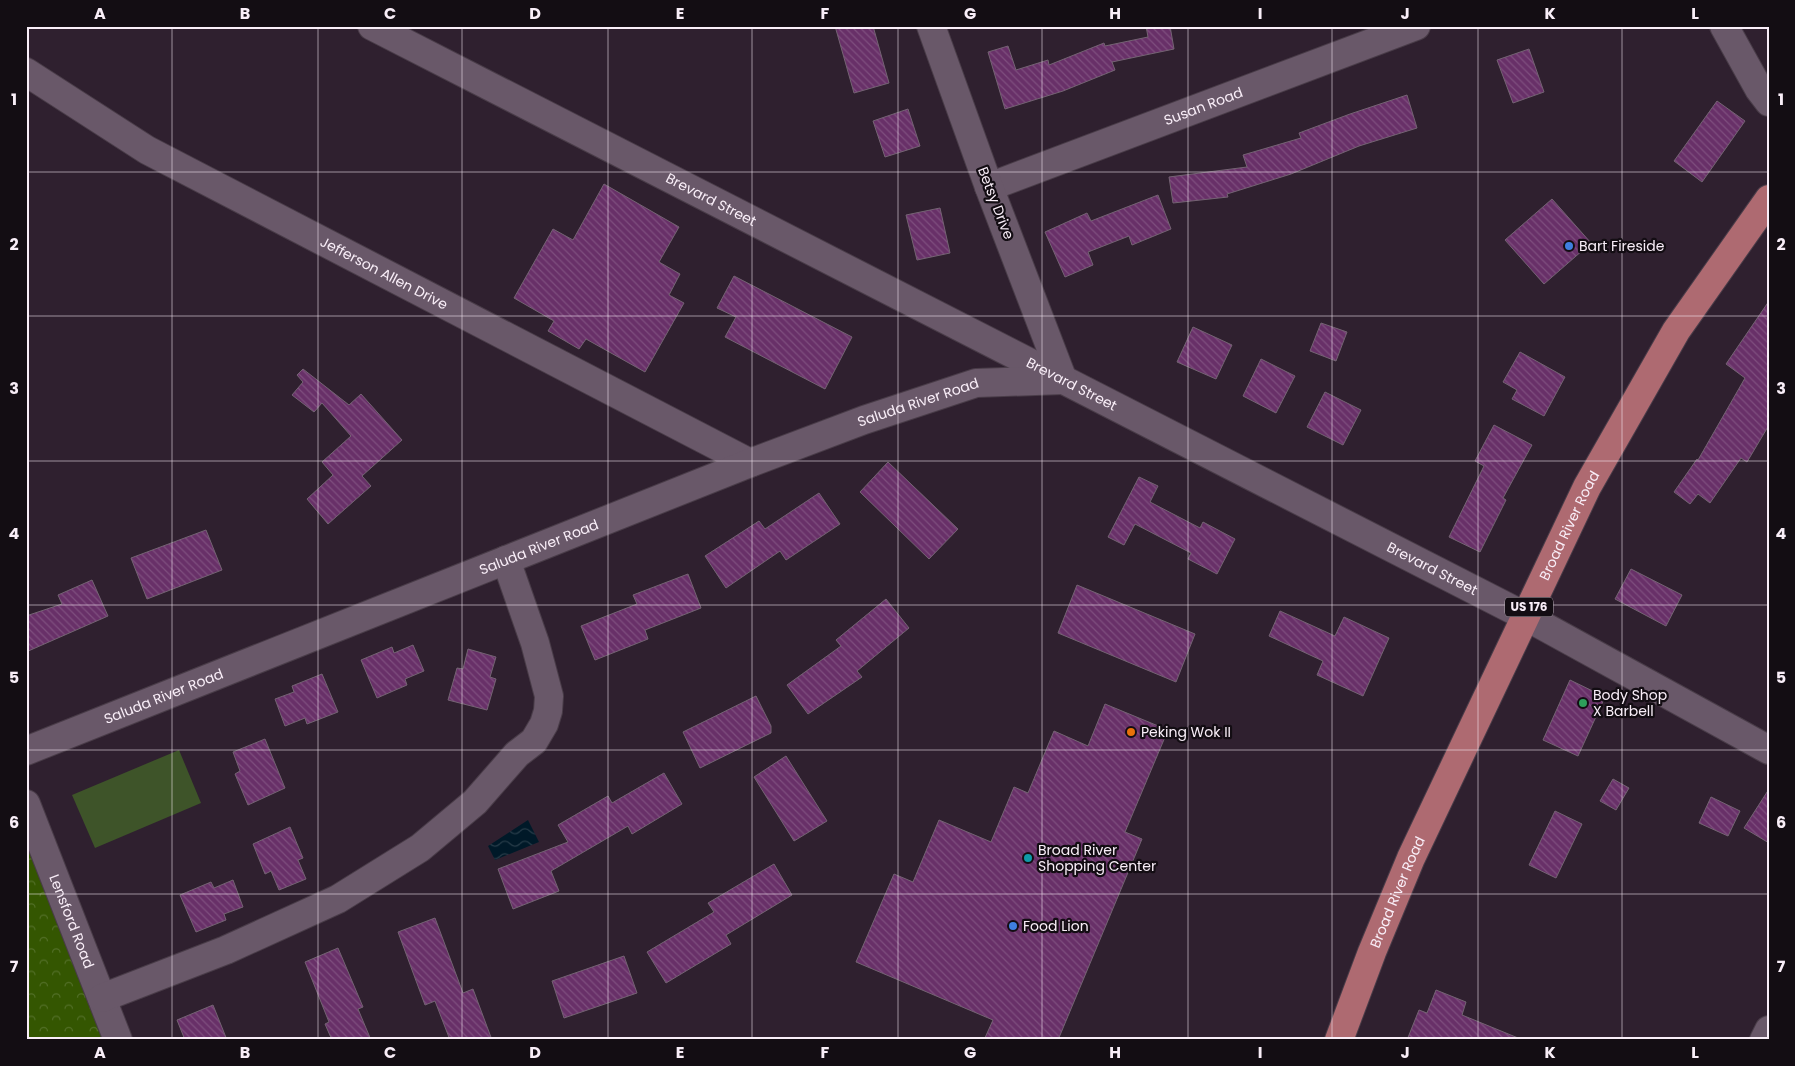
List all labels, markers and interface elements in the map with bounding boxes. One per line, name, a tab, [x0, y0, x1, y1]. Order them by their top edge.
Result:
text: A	[94, 2, 106, 25]
text: B	[240, 2, 250, 25]
text: C	[384, 2, 396, 25]
text: D	[529, 2, 541, 25]
text: E	[676, 2, 684, 25]
text: F	[821, 2, 830, 25]
text: G	[964, 2, 976, 25]
text: H	[1109, 2, 1121, 25]
text: I	[1258, 2, 1262, 25]
text: J	[1400, 2, 1410, 25]
text: K	[1544, 2, 1556, 25]
text: L	[1691, 2, 1699, 25]
street label: Susan Road	[1161, 82, 1246, 130]
text: 1	[11, 88, 17, 111]
text: 1	[1778, 88, 1784, 111]
street label: Betsy Drive	[973, 164, 1019, 243]
street label: Brevard Street	[662, 168, 760, 231]
street label: Jefferson Allen Drive	[317, 232, 452, 315]
text: 2	[9, 233, 19, 256]
text: 2	[1776, 233, 1786, 256]
place label: Bart Fireside	[1579, 236, 1665, 256]
marker: Bart Fireside	[1563, 240, 1575, 252]
street label: Brevard Street	[1023, 353, 1120, 416]
street label: Saluda River Road	[855, 373, 981, 432]
text: 3	[9, 377, 19, 400]
text: 3	[1776, 377, 1786, 400]
street label: Broad River Road	[1534, 467, 1604, 584]
street label: Saluda River Road	[476, 514, 601, 580]
text: 4	[9, 522, 20, 545]
text: 4	[1776, 522, 1787, 545]
street label: Brevard Street	[1383, 537, 1481, 600]
road number: US 176	[1505, 598, 1553, 616]
street label: Saluda River Road	[101, 664, 226, 729]
text: 5	[9, 666, 19, 689]
text: 5	[1776, 666, 1786, 689]
place label: Body Shop X Barbell	[1593, 685, 1667, 721]
marker: Body Shop X Barbell	[1577, 697, 1589, 709]
place label: Peking Wok II	[1141, 722, 1231, 742]
marker: Peking Wok II	[1125, 726, 1137, 738]
text: 6	[9, 811, 19, 834]
text: 6	[1776, 811, 1786, 834]
street label: Broad River Road	[1365, 833, 1430, 951]
place label: Broad River Shopping Center	[1038, 840, 1156, 876]
marker: Broad River Shopping Center	[1022, 852, 1034, 864]
street label: Lensford Road	[44, 871, 99, 971]
place label: Food Lion	[1023, 916, 1089, 936]
marker: Food Lion	[1007, 920, 1019, 932]
text: 7	[10, 955, 19, 978]
text: 7	[1777, 955, 1786, 978]
text: A	[94, 1041, 106, 1064]
text: B	[240, 1041, 250, 1064]
text: C	[384, 1041, 396, 1064]
text: D	[529, 1041, 541, 1064]
text: E	[676, 1041, 684, 1064]
text: F	[821, 1041, 830, 1064]
text: G	[964, 1041, 976, 1064]
text: H	[1109, 1041, 1121, 1064]
text: I	[1258, 1041, 1262, 1064]
text: J	[1400, 1041, 1410, 1064]
text: K	[1544, 1041, 1556, 1064]
text: L	[1691, 1041, 1699, 1064]

